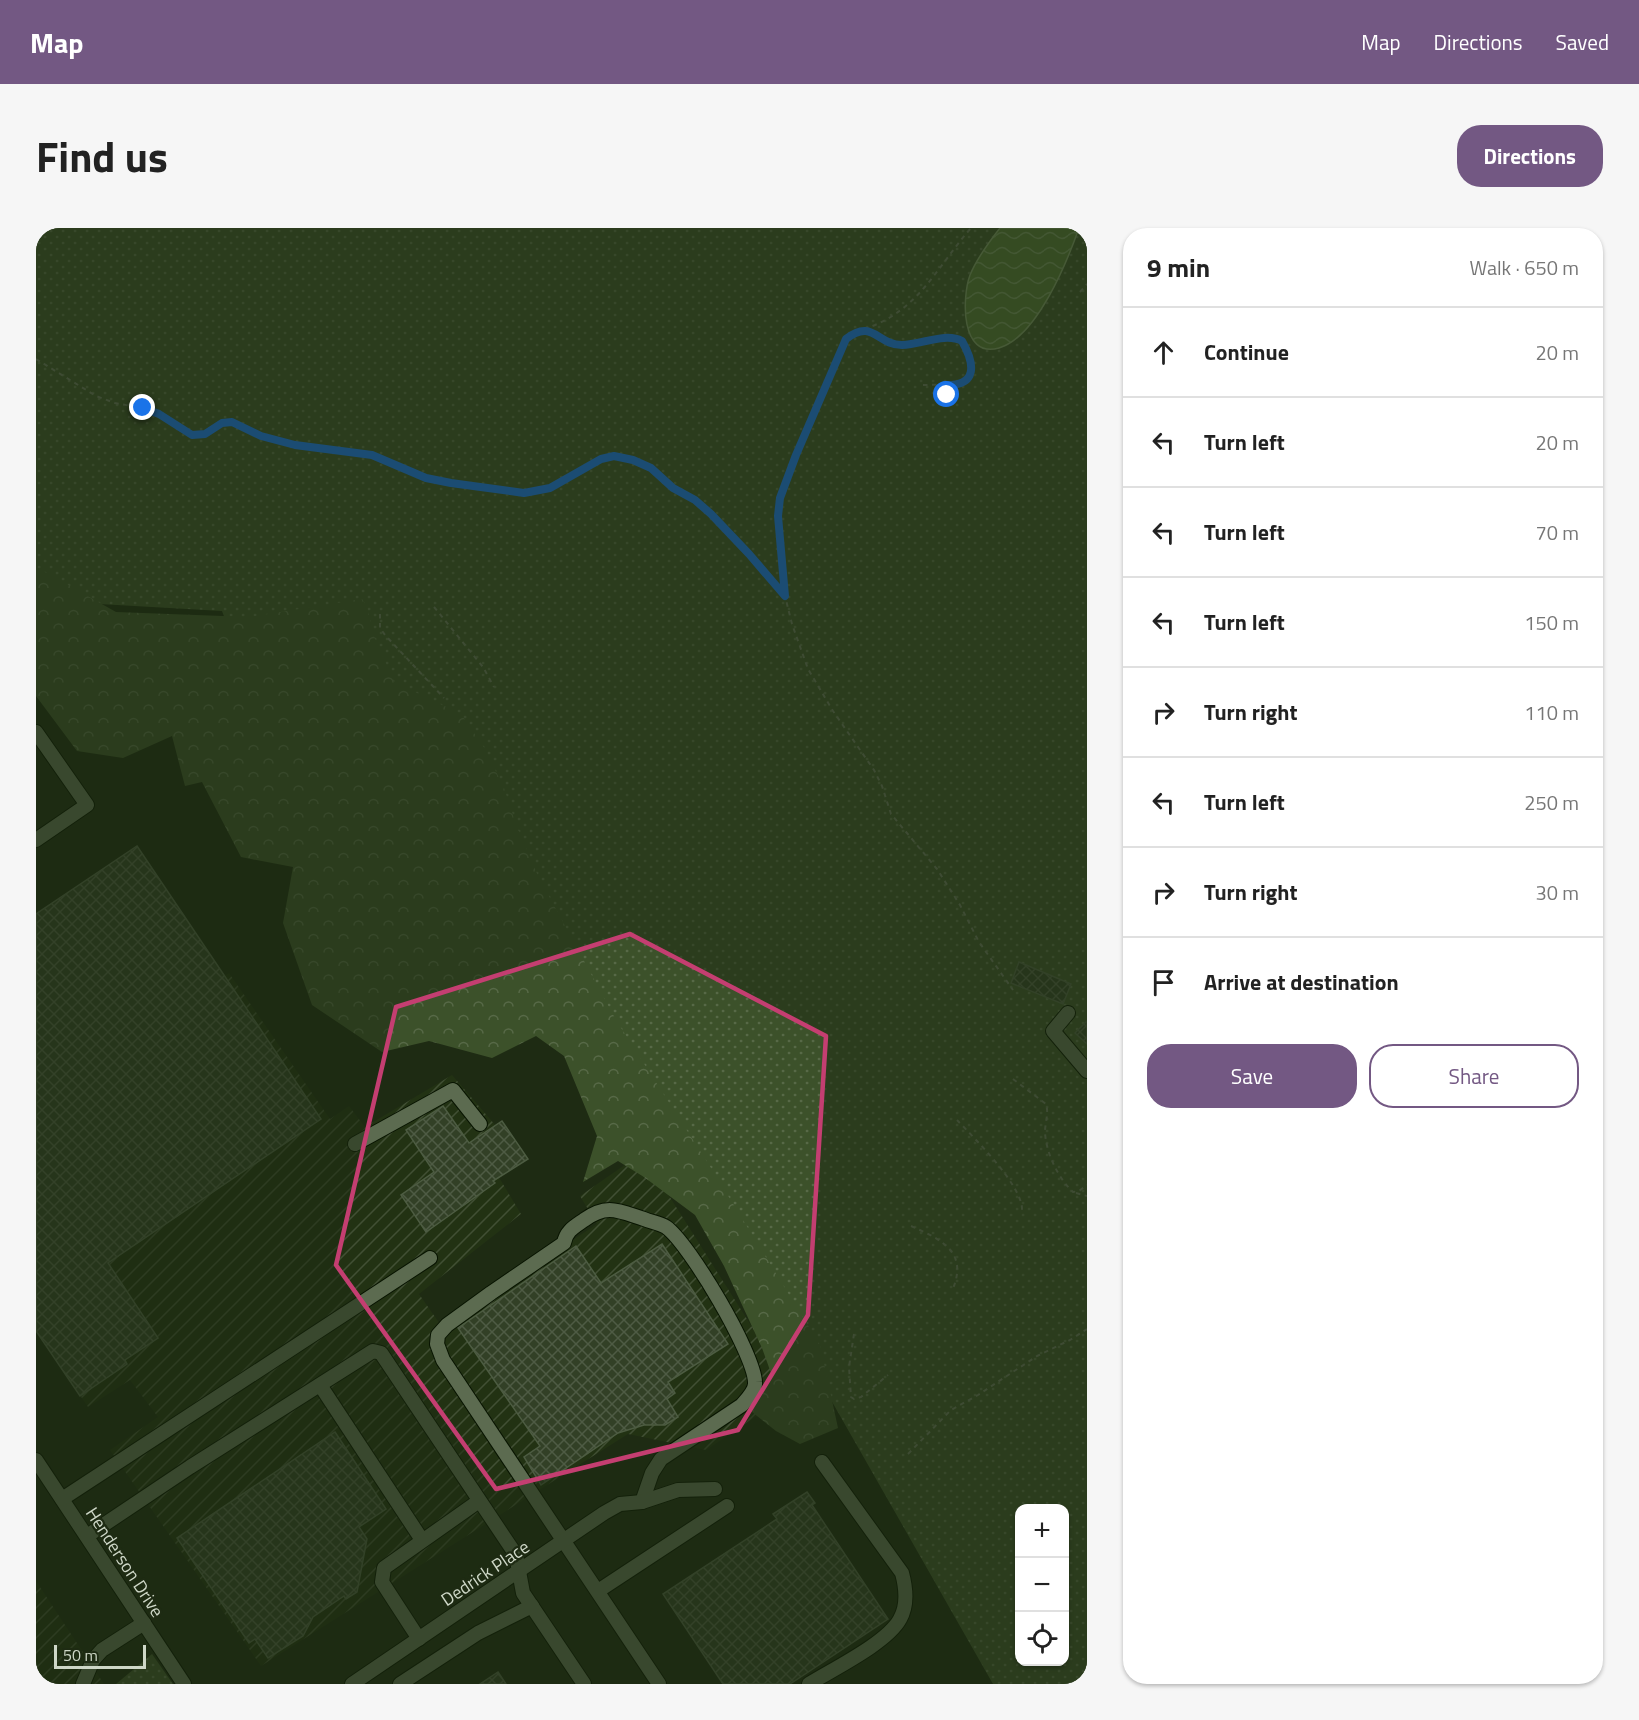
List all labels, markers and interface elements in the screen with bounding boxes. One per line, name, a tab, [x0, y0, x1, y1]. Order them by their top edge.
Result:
text: Map	[30, 21, 84, 64]
text: Map	[1361, 26, 1401, 58]
text: Directions	[1434, 26, 1523, 58]
text: Saved	[1556, 26, 1609, 58]
text: Find us	[36, 124, 168, 188]
button: Directions	[1457, 125, 1603, 187]
text: 9 min	[1147, 248, 1210, 287]
text: Walk · 650 m	[1470, 252, 1579, 283]
text: Continue	[1204, 335, 1289, 369]
icon: ahead	[1147, 336, 1180, 369]
text: 20 m	[1535, 337, 1579, 368]
route start	[933, 381, 959, 407]
route end	[129, 394, 155, 420]
text: Turn left	[1204, 425, 1285, 459]
icon: left	[1147, 426, 1180, 459]
text: 20 m	[1535, 427, 1579, 458]
text: Turn left	[1204, 515, 1285, 549]
icon: left	[1147, 516, 1180, 549]
text: 70 m	[1535, 517, 1579, 548]
text: Turn left	[1204, 605, 1285, 639]
icon: left	[1147, 606, 1180, 639]
text: 150 m	[1524, 607, 1579, 638]
text: Turn right	[1204, 695, 1298, 729]
icon: right	[1147, 696, 1180, 729]
text: 110 m	[1524, 697, 1579, 728]
text: Turn left	[1204, 785, 1285, 819]
icon: left	[1147, 786, 1180, 819]
text: 250 m	[1524, 787, 1579, 818]
text: Turn right	[1204, 875, 1298, 909]
icon: right	[1147, 876, 1180, 909]
text: 30 m	[1535, 877, 1579, 908]
text: Arrive at destination	[1204, 965, 1399, 999]
icon: arrive	[1147, 966, 1180, 999]
button: Save	[1147, 1044, 1357, 1108]
button: Share	[1369, 1044, 1579, 1108]
street label: Henderson Drive	[79, 1502, 171, 1622]
map controls	[1015, 1504, 1069, 1666]
button: +	[1015, 1504, 1069, 1558]
street label: Dedrick Place	[435, 1533, 535, 1613]
button: −	[1015, 1558, 1069, 1612]
button: locate	[1015, 1612, 1069, 1666]
scale bar	[54, 1642, 146, 1670]
text: 50 m	[63, 1643, 98, 1667]

